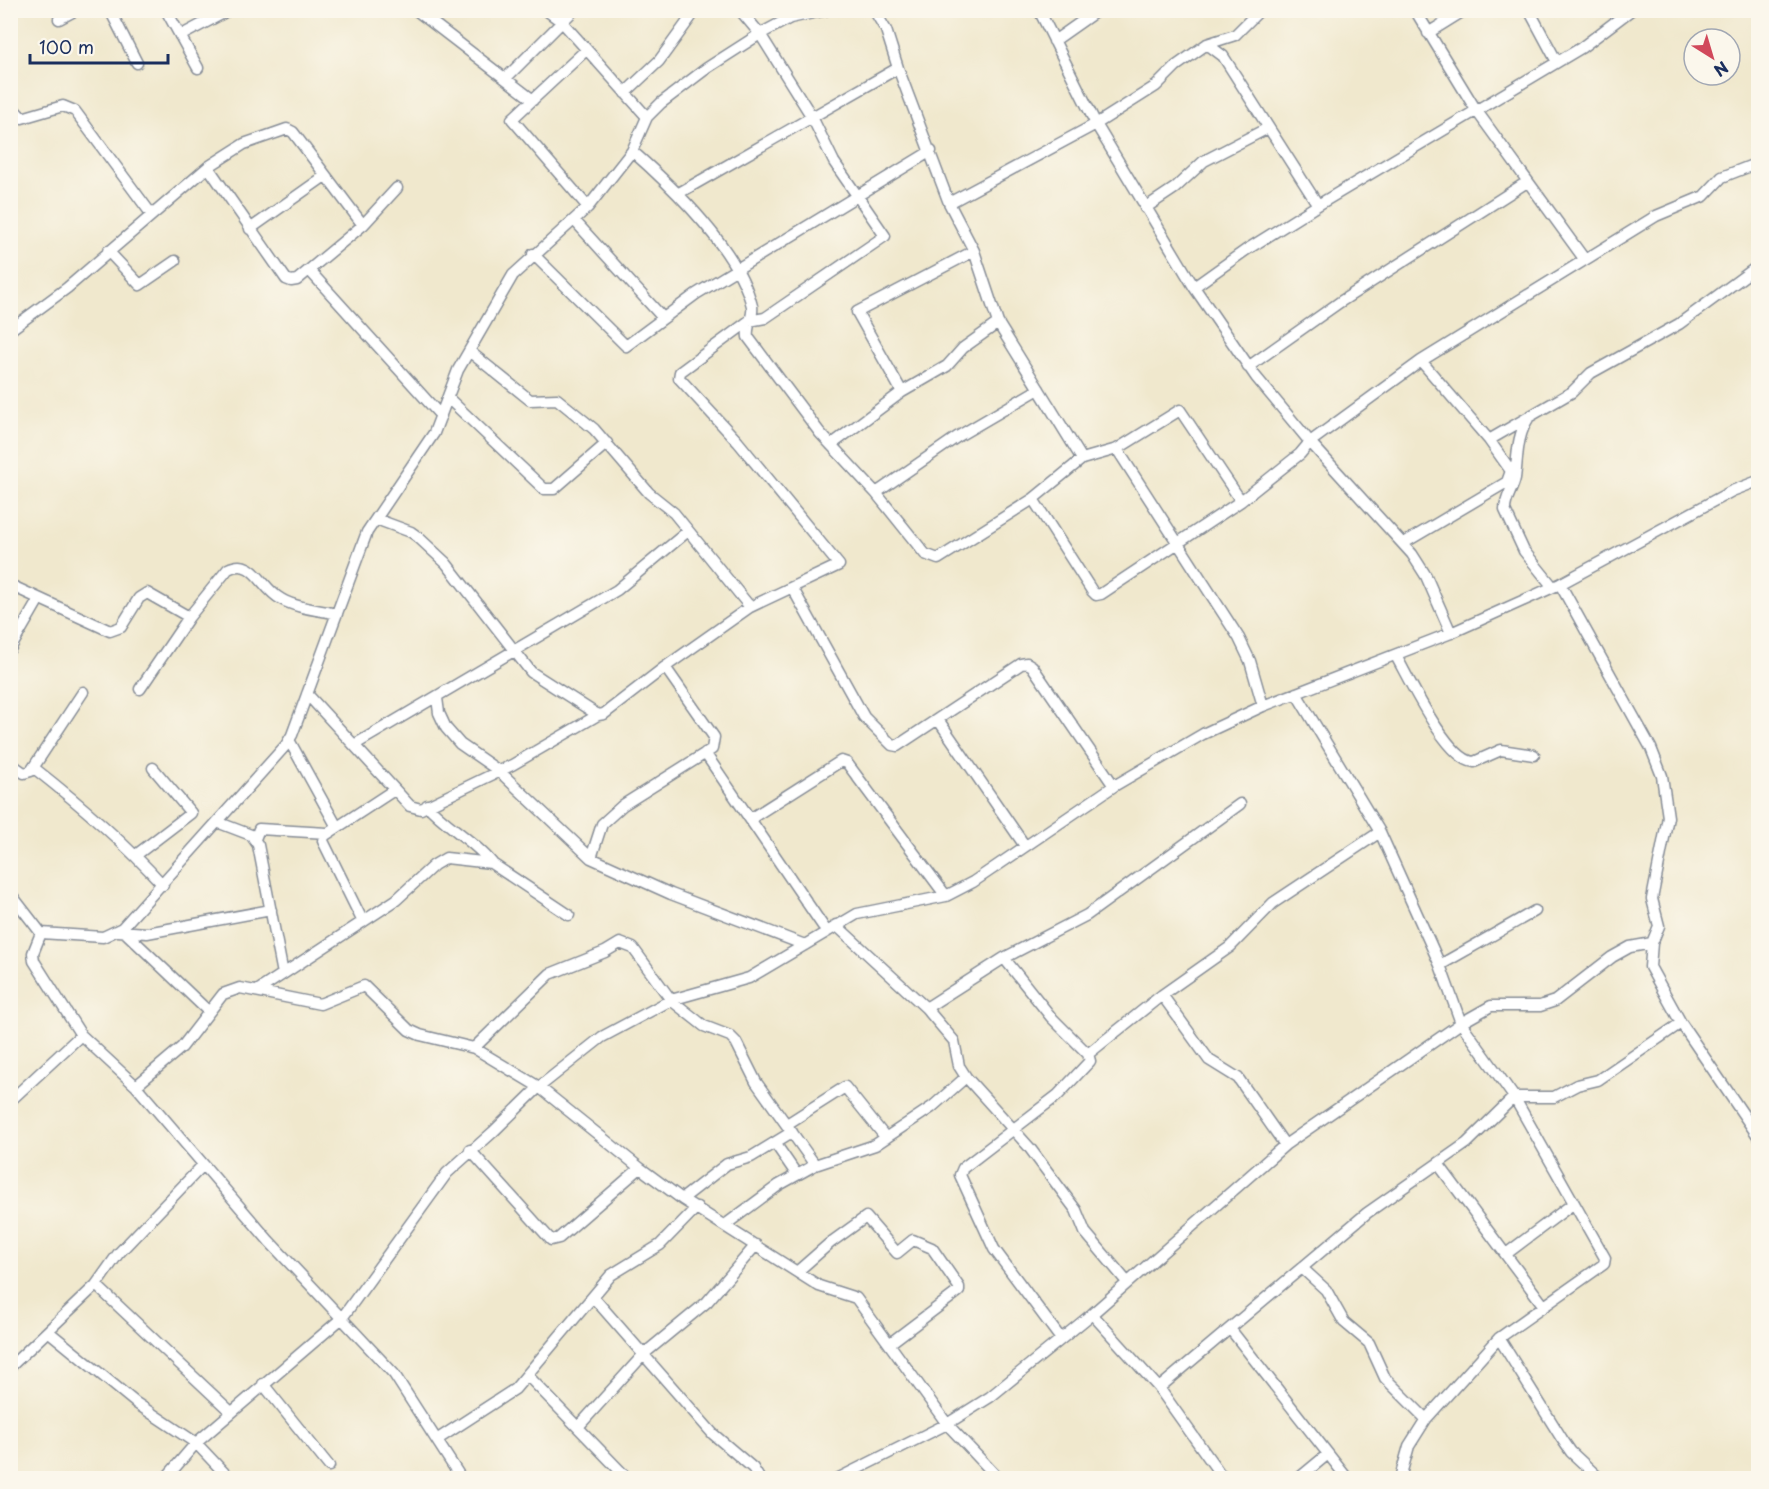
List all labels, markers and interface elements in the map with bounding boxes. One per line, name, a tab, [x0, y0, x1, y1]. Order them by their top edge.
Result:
scale bar	[30, 27, 168, 65]
north arrow	[1682, 27, 1742, 87]
text: 100 m	[39, 33, 94, 60]
text: N	[1709, 56, 1734, 83]

